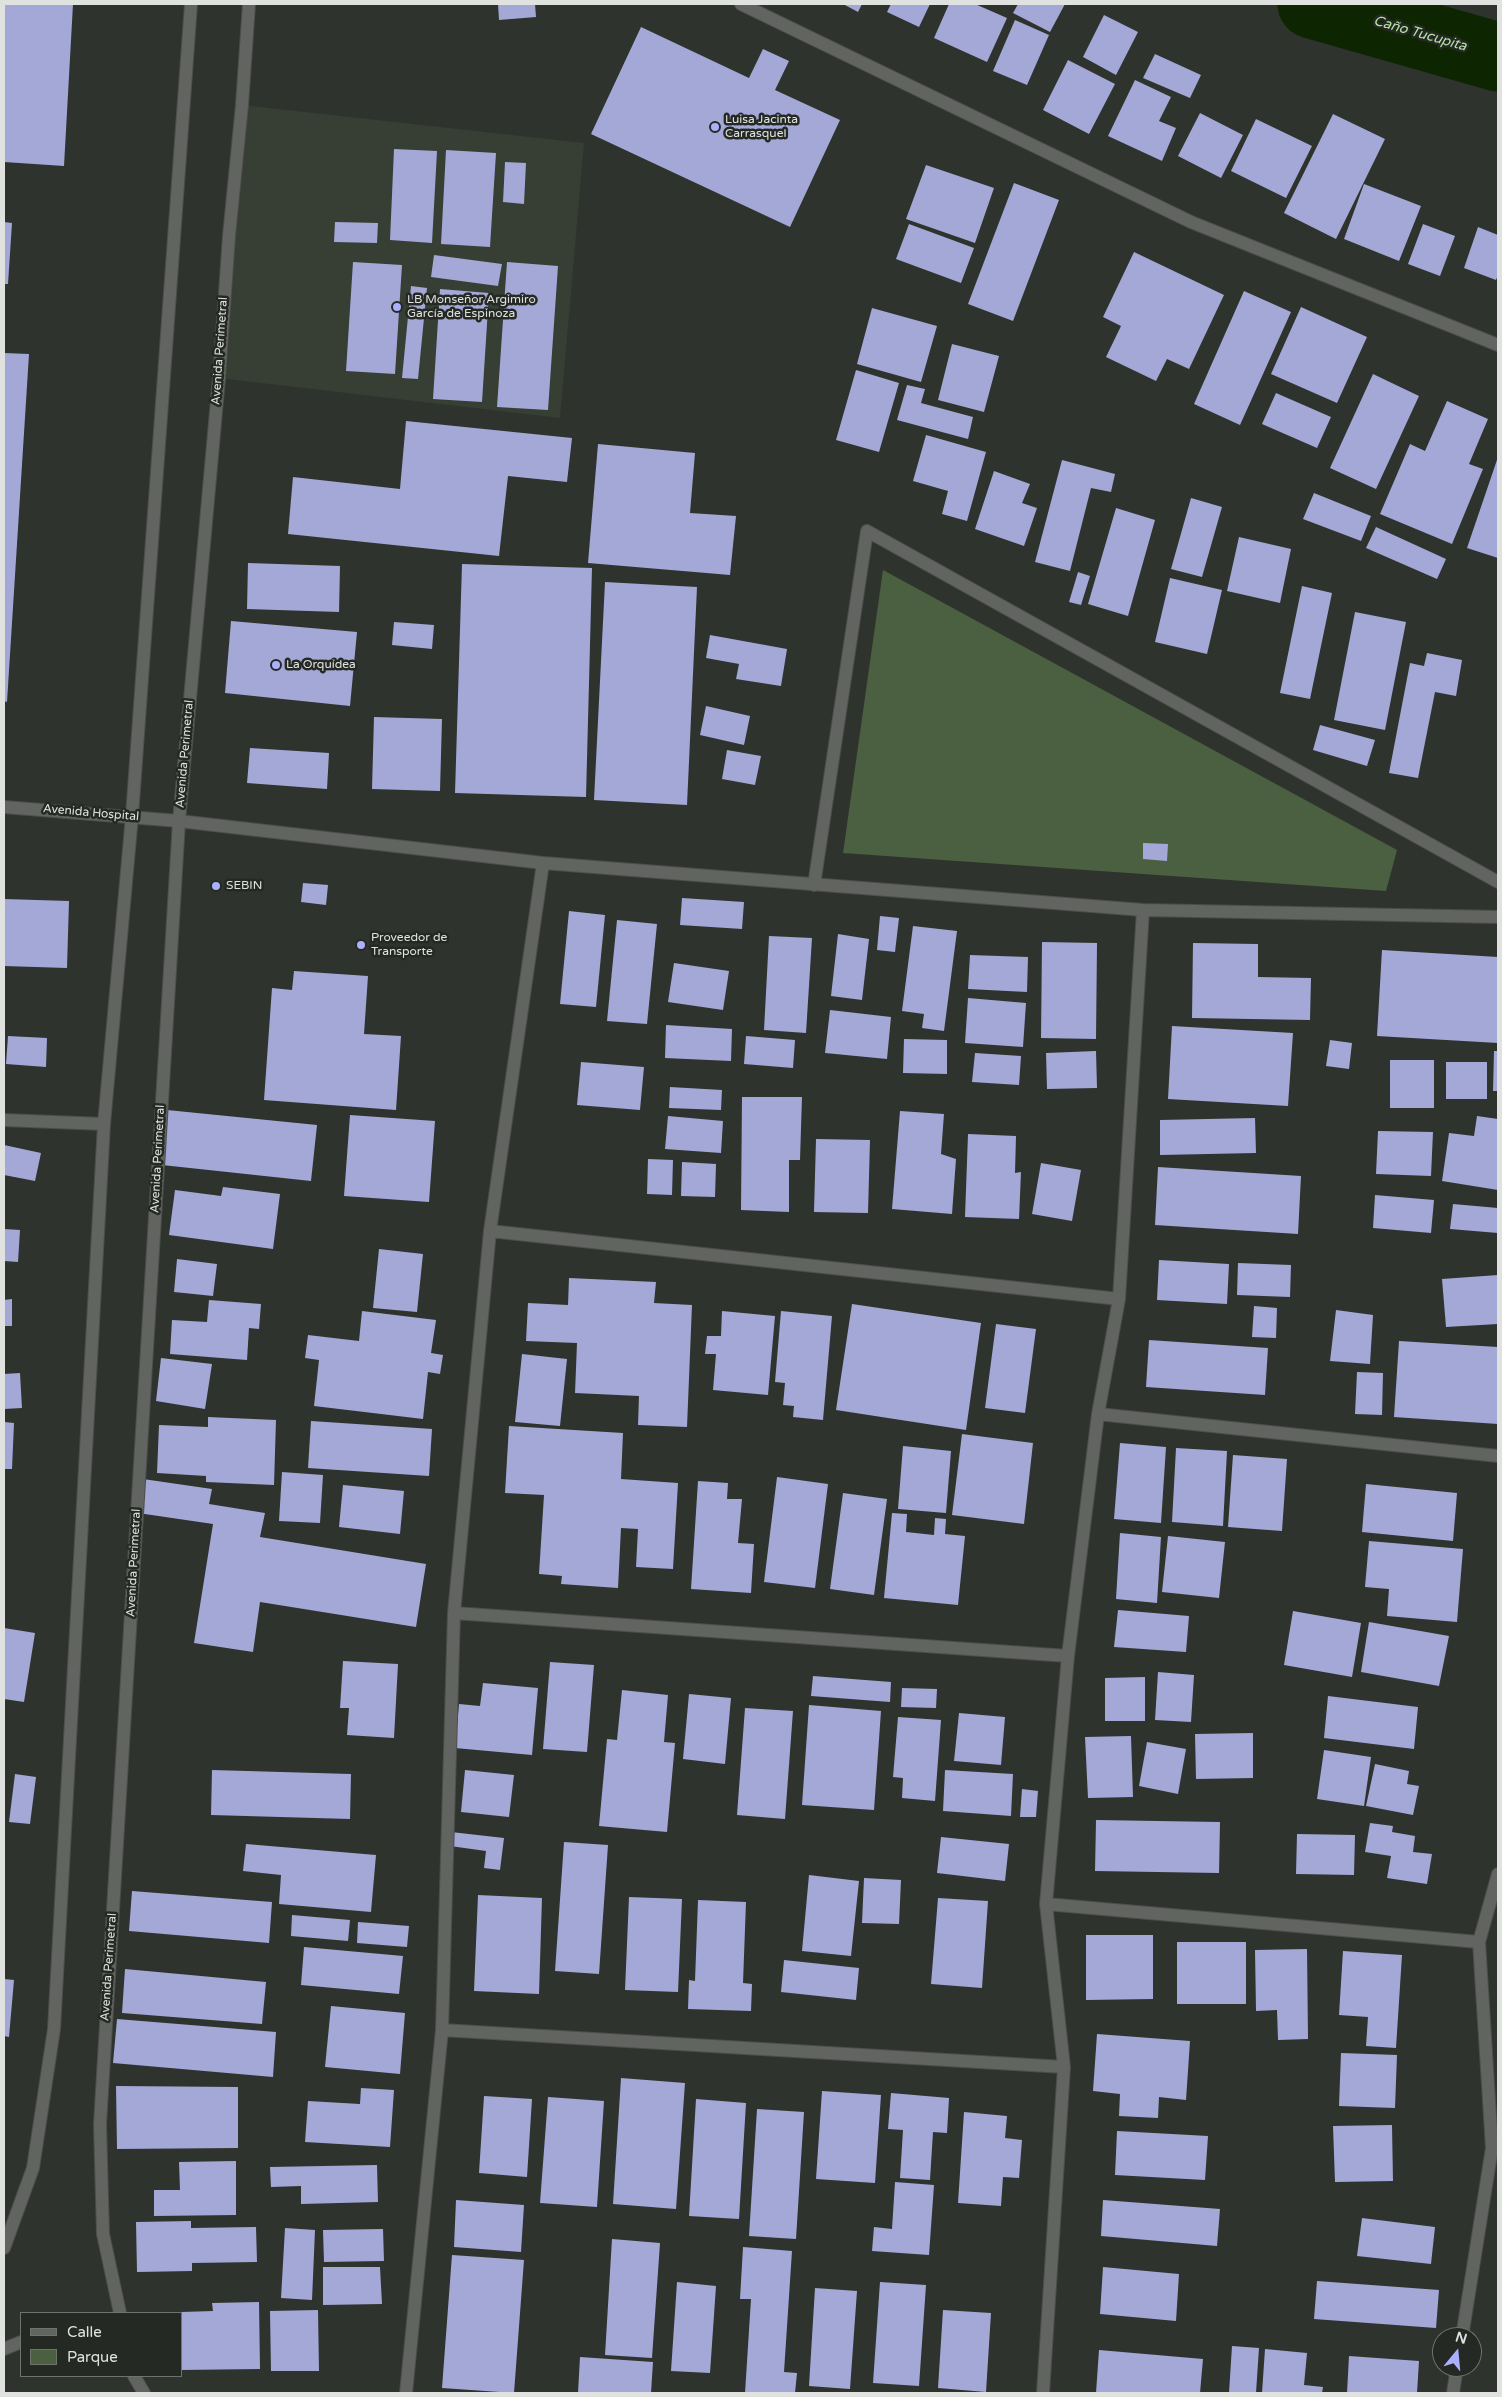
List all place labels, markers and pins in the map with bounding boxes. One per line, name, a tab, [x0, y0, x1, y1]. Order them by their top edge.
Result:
place label: Luisa Jacinta Carrasquel	[725, 113, 798, 141]
marker: Luisa Jacinta Carrasquel	[709, 121, 721, 133]
place label: LB Monseñor Argimiro García de Espinoza	[407, 293, 536, 321]
marker: LB Monseñor Argimiro García de Espinoza	[391, 301, 403, 313]
place label: La Orquídea	[286, 658, 356, 672]
marker: La Orquídea	[270, 659, 282, 671]
place label: SEBIN	[226, 879, 262, 893]
marker: SEBIN	[210, 880, 222, 892]
place label: Proveedor de Transporte	[371, 931, 447, 959]
marker: Proveedor de Transporte	[355, 939, 367, 951]

